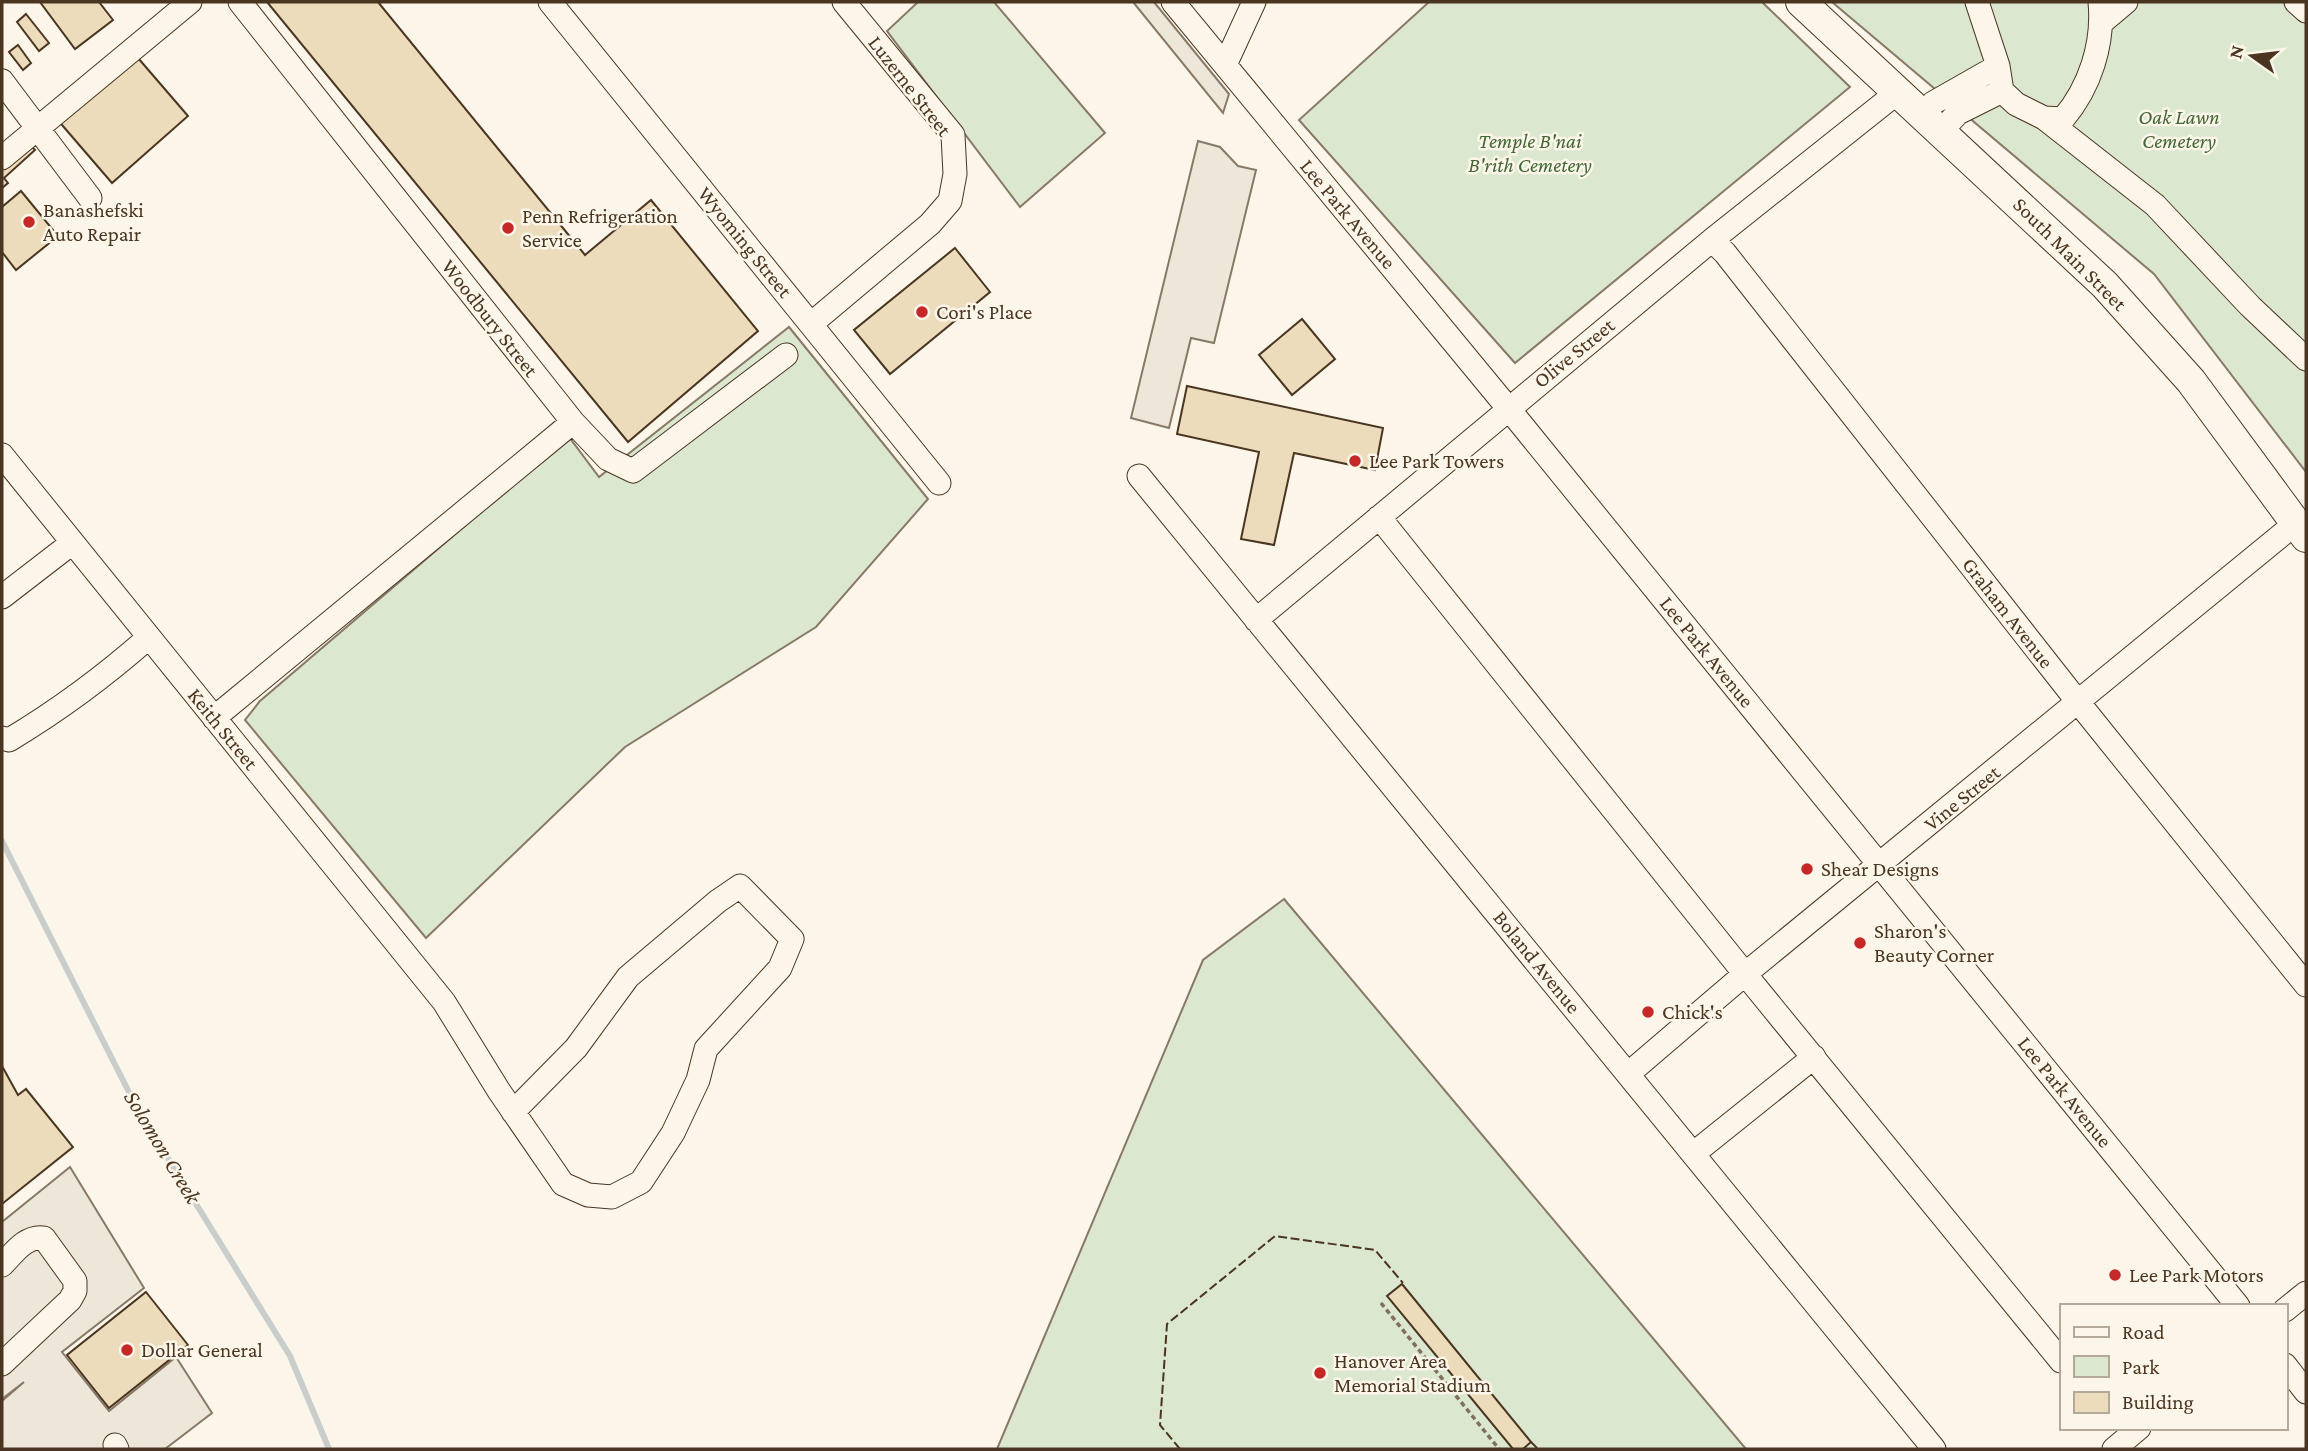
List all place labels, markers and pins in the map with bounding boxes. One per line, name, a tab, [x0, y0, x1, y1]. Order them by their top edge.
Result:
place label: Banashefski Auto Repair	[43, 198, 144, 246]
place label: Penn Refrigeration Service	[522, 204, 678, 252]
marker: Banashefski Auto Repair	[21, 214, 37, 230]
marker: Penn Refrigeration Service	[500, 220, 516, 236]
place label: Cori's Place	[936, 300, 1032, 324]
marker: Cori's Place	[914, 304, 930, 320]
place label: Lee Park Towers	[1369, 449, 1504, 473]
marker: Lee Park Towers	[1347, 453, 1363, 469]
place label: Shear Designs	[1821, 857, 1939, 881]
marker: Shear Designs	[1799, 861, 1815, 877]
place label: Sharon's Beauty Corner	[1874, 919, 1995, 967]
marker: Sharon's Beauty Corner	[1852, 935, 1868, 951]
place label: Chick's	[1662, 1000, 1723, 1024]
marker: Chick's	[1640, 1004, 1656, 1020]
place label: Lee Park Motors	[2129, 1263, 2264, 1287]
marker: Lee Park Motors	[2107, 1267, 2123, 1283]
place label: Dollar General	[141, 1338, 263, 1362]
marker: Dollar General	[119, 1342, 135, 1358]
place label: Hanover Area Memorial Stadium	[1334, 1349, 1491, 1397]
marker: Hanover Area Memorial Stadium	[1312, 1365, 1328, 1381]

